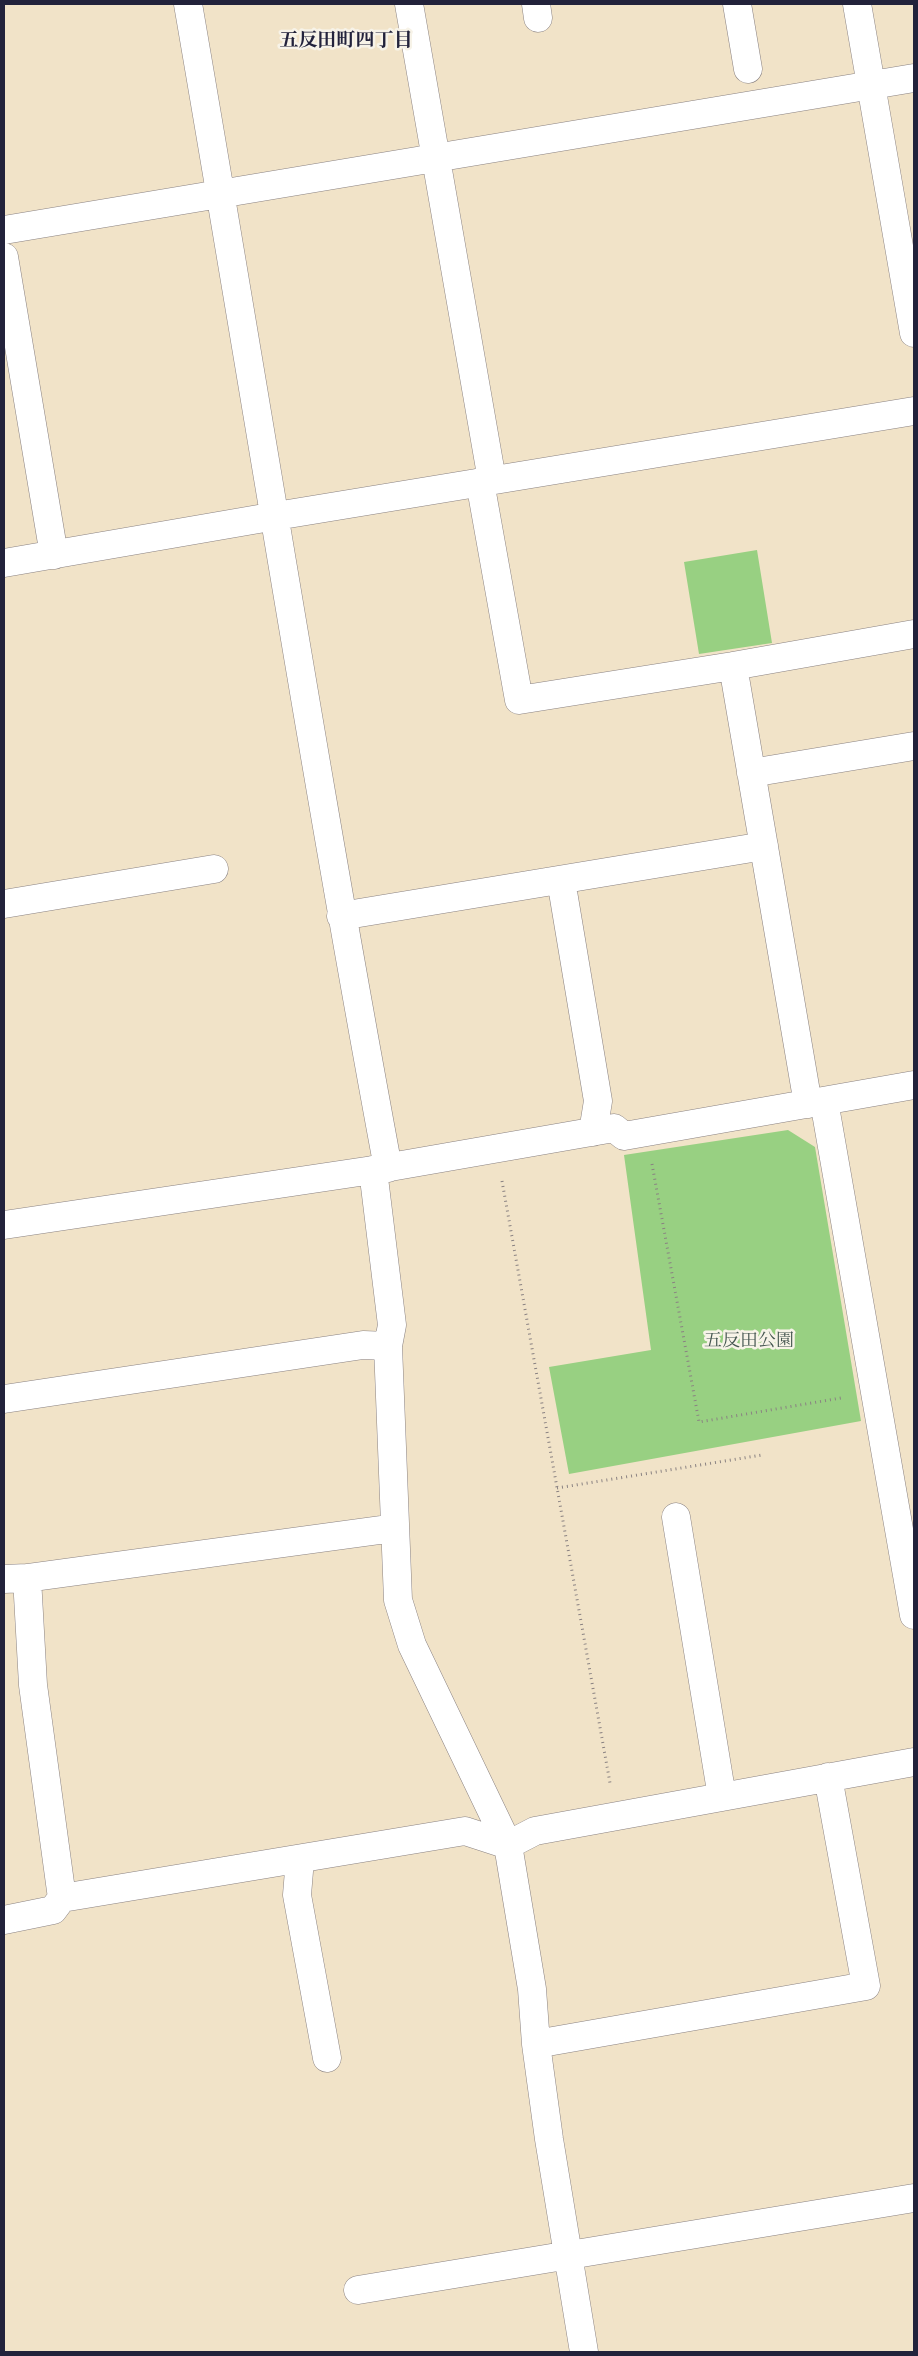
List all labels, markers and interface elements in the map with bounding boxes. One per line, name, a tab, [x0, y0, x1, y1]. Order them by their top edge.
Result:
district label: 五反田町四丁目	[280, 30, 412, 52]
park label: 五反田公園	[704, 1330, 794, 1352]

